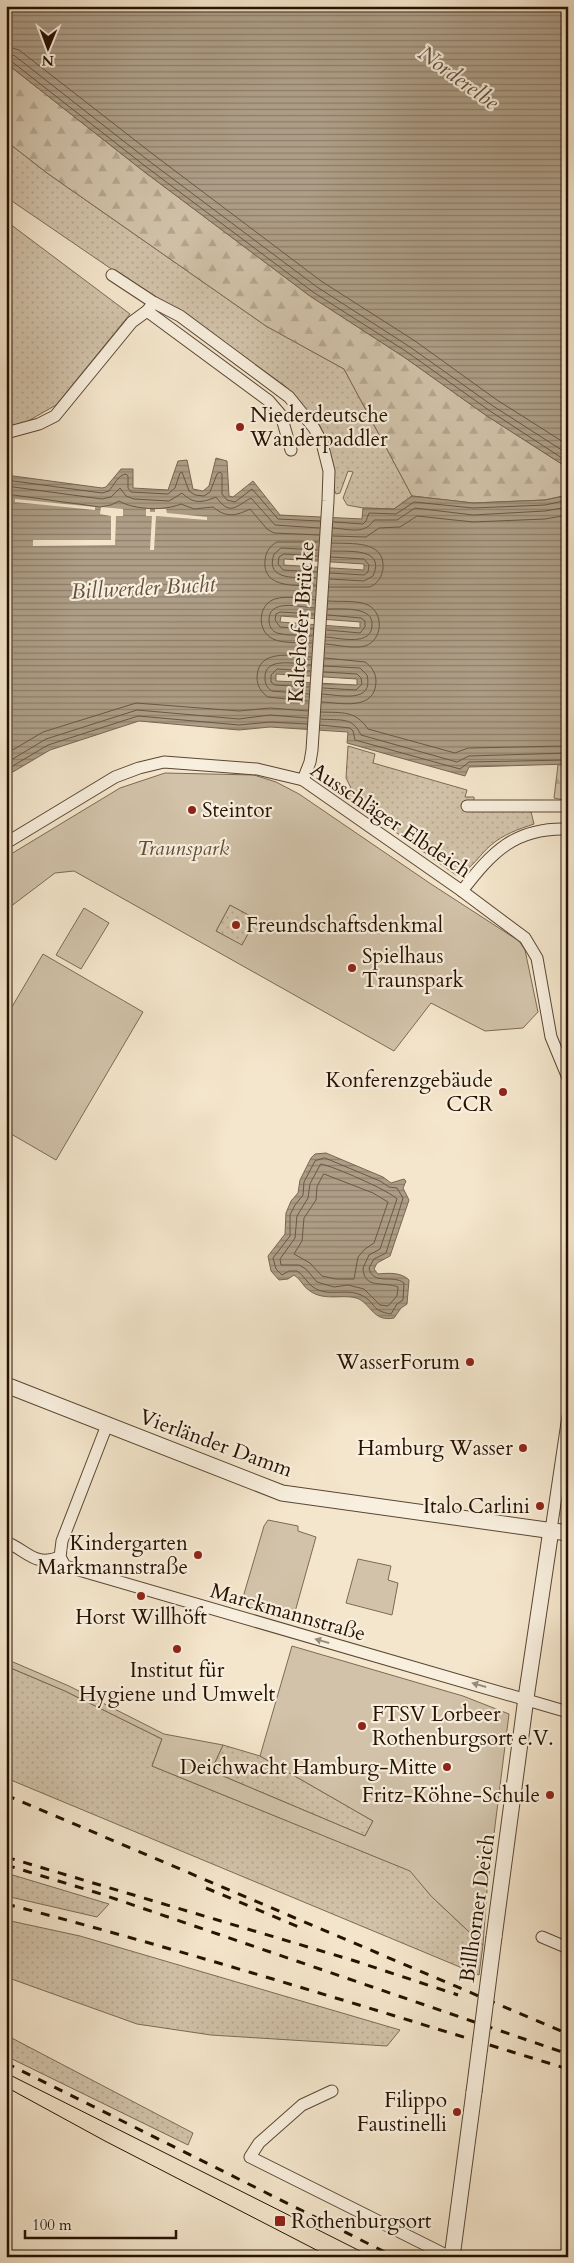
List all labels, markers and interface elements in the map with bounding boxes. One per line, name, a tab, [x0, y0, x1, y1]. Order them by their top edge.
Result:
north arrow	[22, 22, 72, 72]
water label: Norderelbe	[412, 38, 505, 118]
text: N	[42, 51, 54, 70]
place label: Niederdeutsche Wanderpaddler	[249, 401, 388, 454]
marker: Niederdeutsche Wanderpaddler	[234, 421, 246, 433]
street label: Kaltehofer Brücke	[281, 540, 322, 704]
water label: Billwerder Bucht	[70, 569, 217, 607]
street label: Ausschläger Elbdeich	[305, 756, 477, 885]
place label: Steintor	[202, 796, 273, 825]
marker: Steintor	[186, 804, 198, 816]
park label: Traunspark	[137, 834, 230, 863]
place label: Freundschaftsdenkmal	[246, 911, 443, 940]
marker: Freundschaftsdenkmal	[230, 919, 242, 931]
place label: Spielhaus Traunspark	[362, 942, 465, 995]
marker: Spielhaus Traunspark	[346, 962, 358, 974]
place label: Konferenzgebäude CCR	[326, 1066, 493, 1119]
marker: Konferenzgebäude CCR	[497, 1086, 509, 1098]
place label: WasserForum	[335, 1348, 460, 1377]
marker: WasserForum	[464, 1356, 476, 1368]
street label: Vierländer Damm	[135, 1402, 297, 1485]
place label: Hamburg Wasser	[357, 1434, 513, 1463]
marker: Hamburg Wasser	[517, 1442, 529, 1454]
place label: Italo Carlini	[423, 1492, 530, 1521]
marker: Italo Carlini	[534, 1500, 546, 1512]
place label: Kindergarten Markmannstraße	[37, 1529, 188, 1582]
marker: Kindergarten Markmannstraße	[192, 1549, 204, 1561]
street label: Marckmannstraße	[207, 1576, 369, 1649]
marker: Horst Willhöft	[135, 1590, 147, 1602]
place label: Horst Willhöft	[75, 1603, 207, 1632]
one-way arrow	[315, 1637, 330, 1645]
marker: Institut für Hygiene und Umwelt	[171, 1643, 183, 1655]
place label: Institut für Hygiene und Umwelt	[79, 1656, 276, 1709]
one-way arrow	[471, 1681, 486, 1689]
place label: FTSV Lorbeer Rothenburgsort e.V.	[372, 1700, 554, 1753]
marker: FTSV Lorbeer Rothenburgsort e.V.	[356, 1720, 368, 1732]
place label: Deichwacht Hamburg-Mitte	[180, 1753, 437, 1782]
marker: Deichwacht Hamburg-Mitte	[441, 1761, 453, 1773]
place label: Fritz-Köhne-Schule	[362, 1781, 540, 1810]
marker: Fritz-Köhne-Schule	[544, 1789, 556, 1801]
street label: Billhorner Deich	[453, 1831, 502, 1984]
place label: Filippo Faustinelli	[357, 2086, 447, 2139]
marker: Filippo Faustinelli	[451, 2106, 463, 2118]
place label: Rothenburgsort	[291, 2207, 432, 2236]
scale bar	[25, 2208, 176, 2240]
marker: Rothenburgsort	[273, 2214, 287, 2228]
text: 100 m	[32, 2215, 72, 2235]

